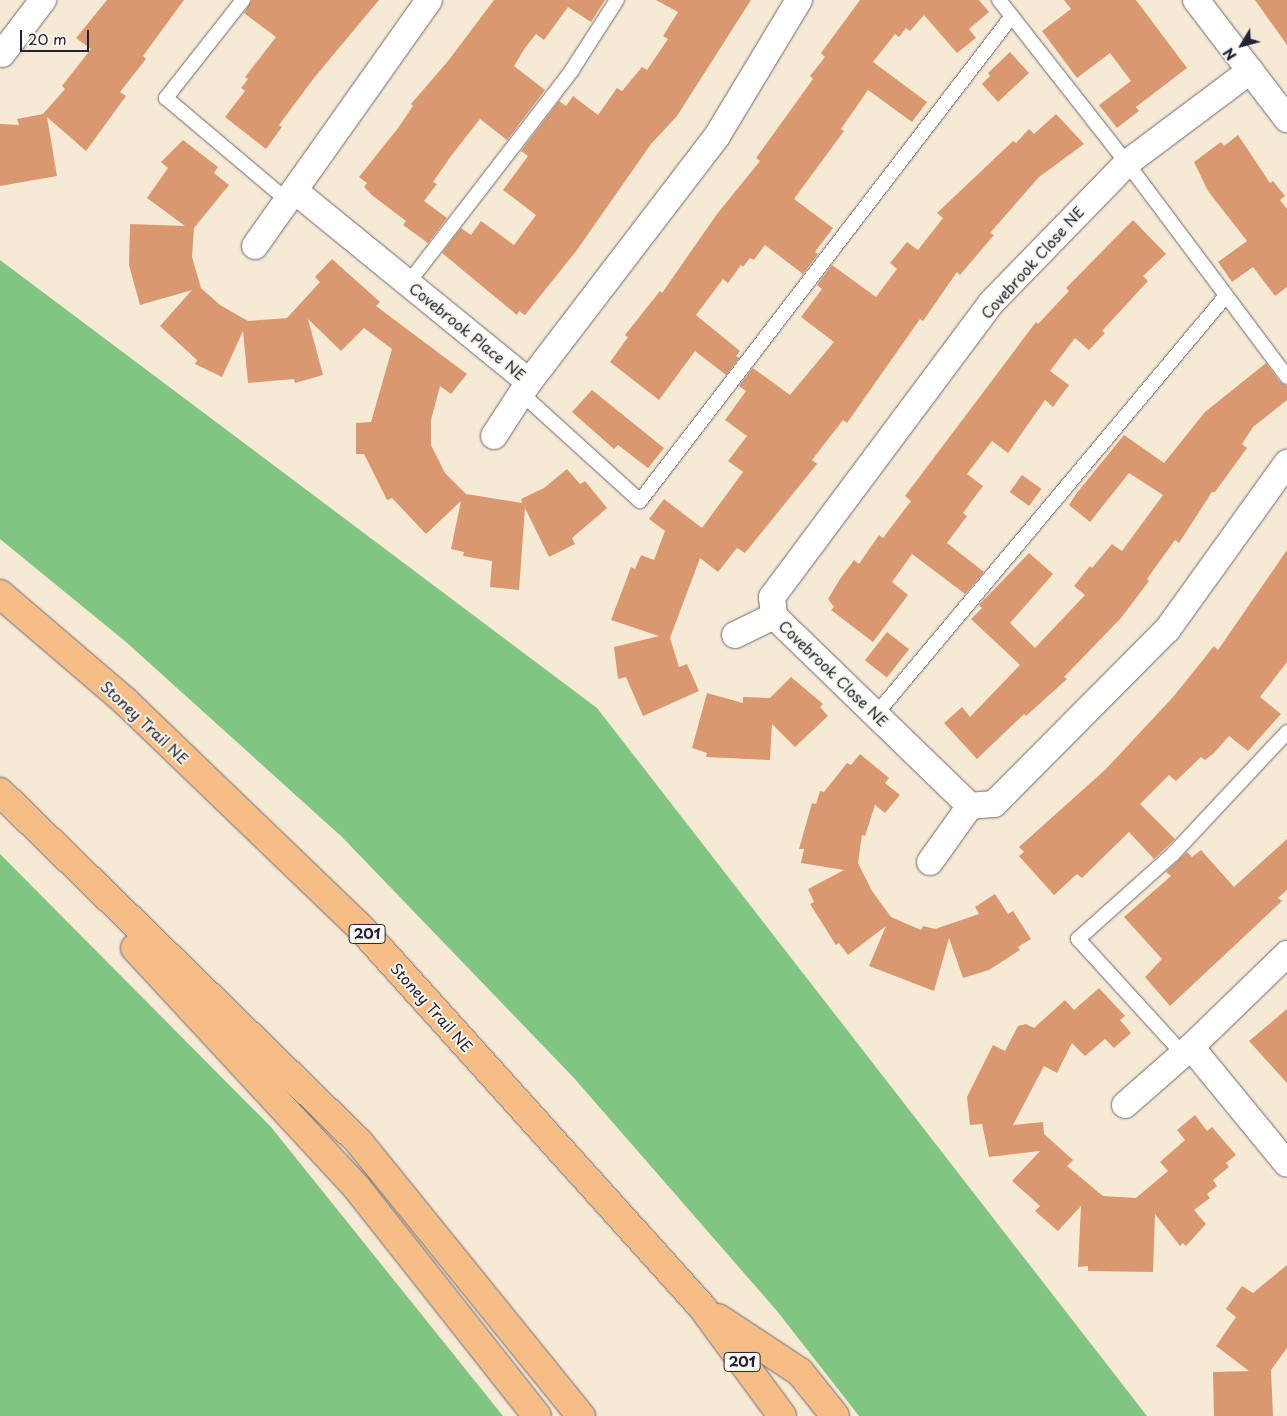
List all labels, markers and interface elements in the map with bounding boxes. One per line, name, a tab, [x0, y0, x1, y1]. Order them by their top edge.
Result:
scale bar	[22, 20, 91, 52]
north arrow	[1217, 20, 1267, 70]
text: 20 m	[28, 27, 67, 50]
text: N	[1218, 44, 1241, 65]
street label: Covebrook Close NE	[977, 202, 1087, 322]
street label: Covebrook Place NE	[406, 279, 530, 383]
street label: Covebrook Close NE	[776, 616, 892, 730]
street label: Stoney Trail NE	[97, 676, 193, 768]
road number: 201	[348, 922, 386, 946]
street label: Stoney Trail NE	[387, 959, 477, 1055]
road number: 201	[723, 1350, 761, 1374]

